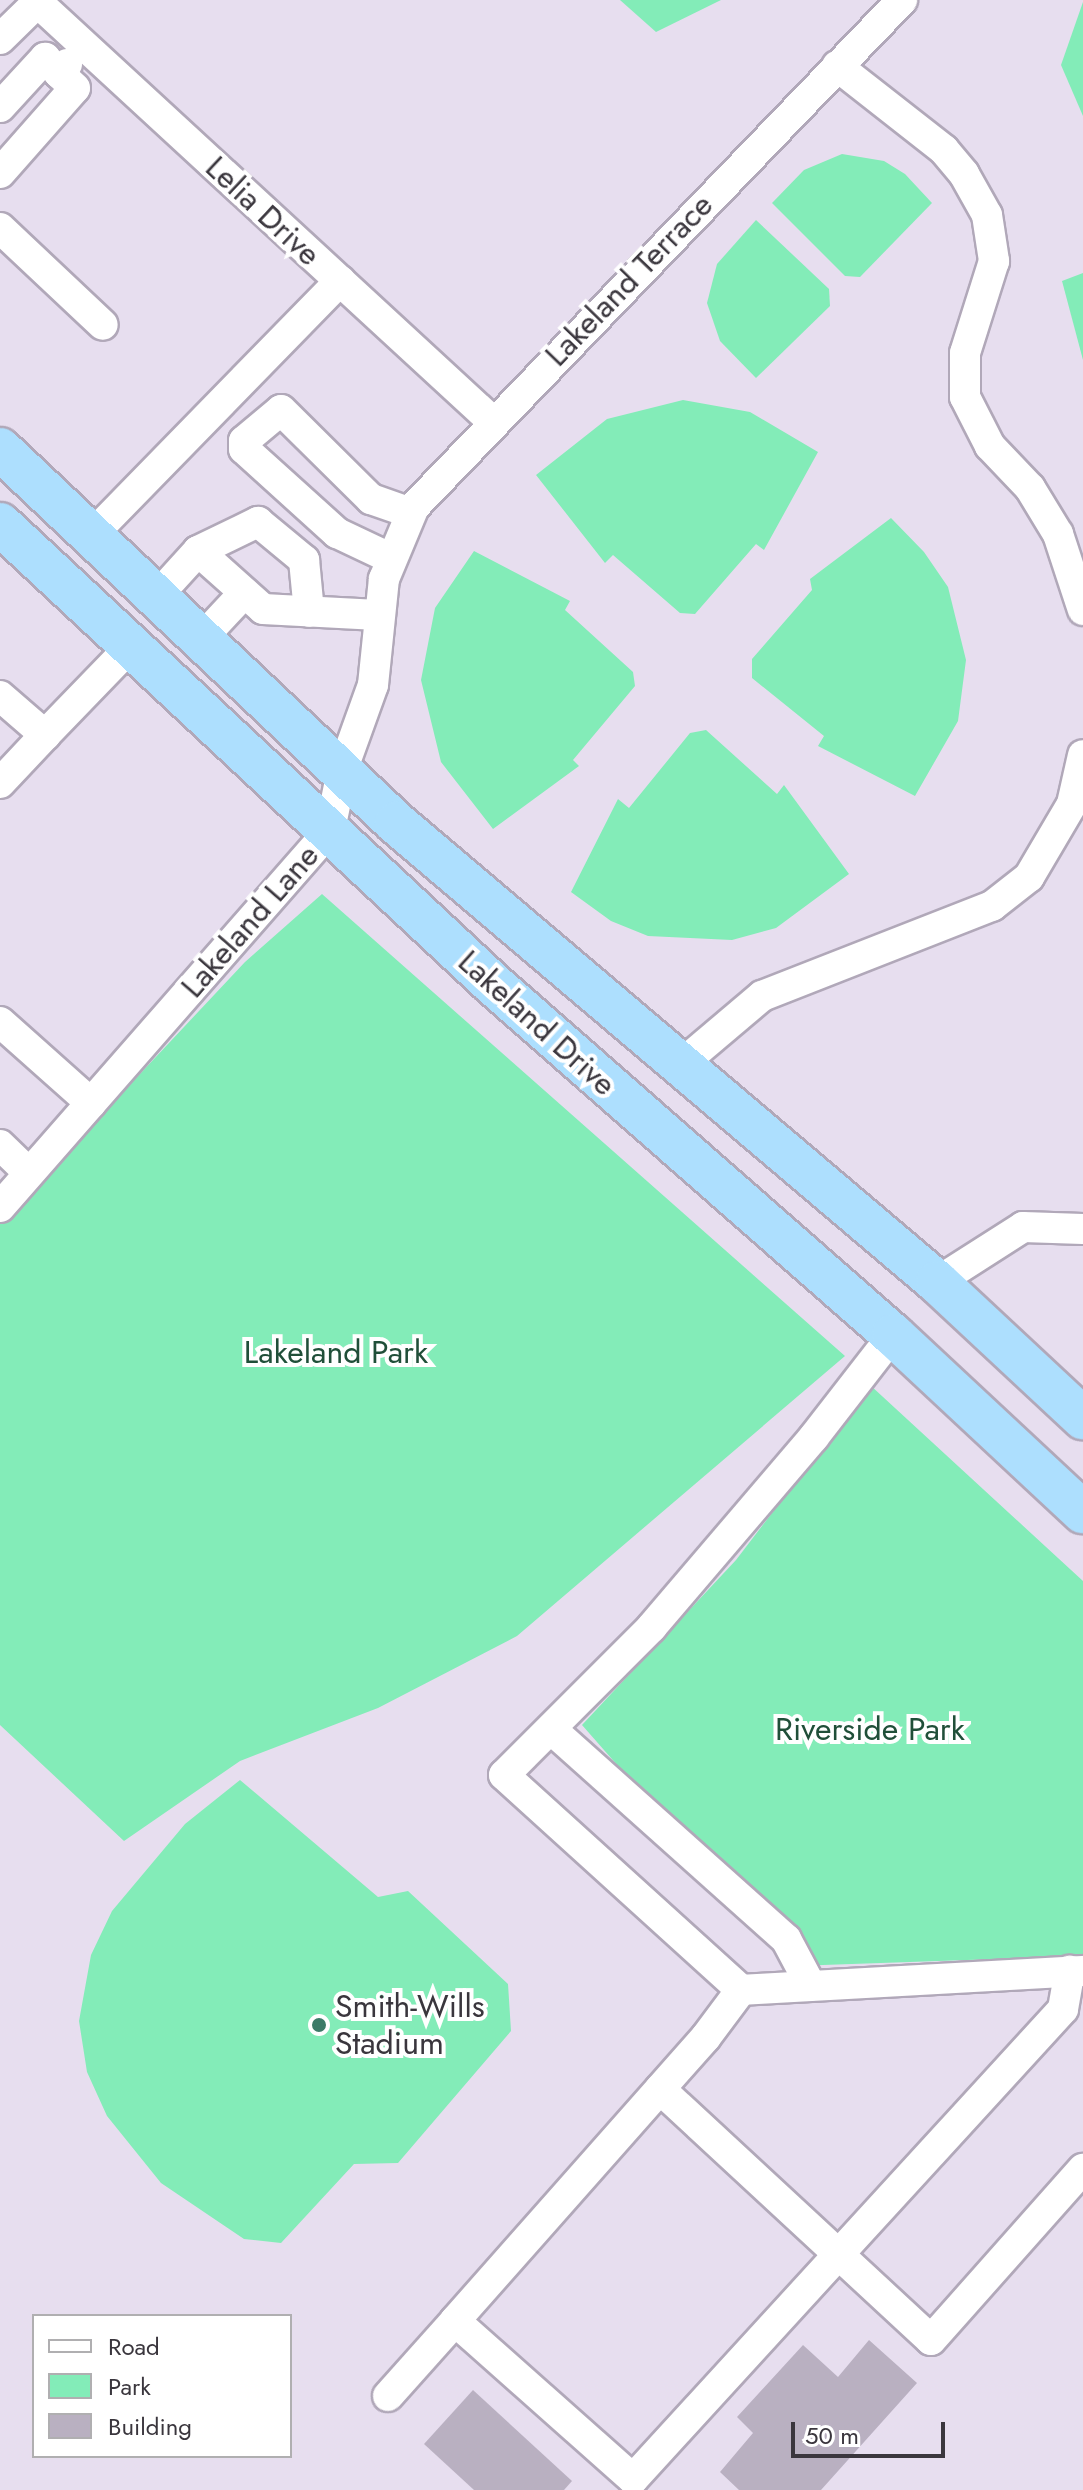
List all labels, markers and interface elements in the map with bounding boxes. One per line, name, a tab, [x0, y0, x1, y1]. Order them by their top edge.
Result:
street label: Lelia Drive	[198, 148, 328, 274]
street label: Lakeland Terrace	[537, 186, 721, 374]
street label: Lakeland Lane	[173, 837, 327, 1005]
street label: Lakeland Drive	[450, 942, 624, 1104]
park label: Lakeland Park	[244, 1333, 428, 1371]
park label: Riverside Park	[775, 1710, 965, 1748]
place label: Smith-Wills Stadium	[335, 1988, 485, 2063]
marker: Smith-Wills Stadium	[310, 2016, 328, 2034]
legend	[32, 2314, 292, 2458]
text: Road	[108, 2329, 160, 2364]
text: Park	[108, 2369, 151, 2404]
scale bar	[795, 2406, 949, 2456]
text: Building	[108, 2409, 192, 2444]
text: 50 m	[805, 2418, 859, 2453]

